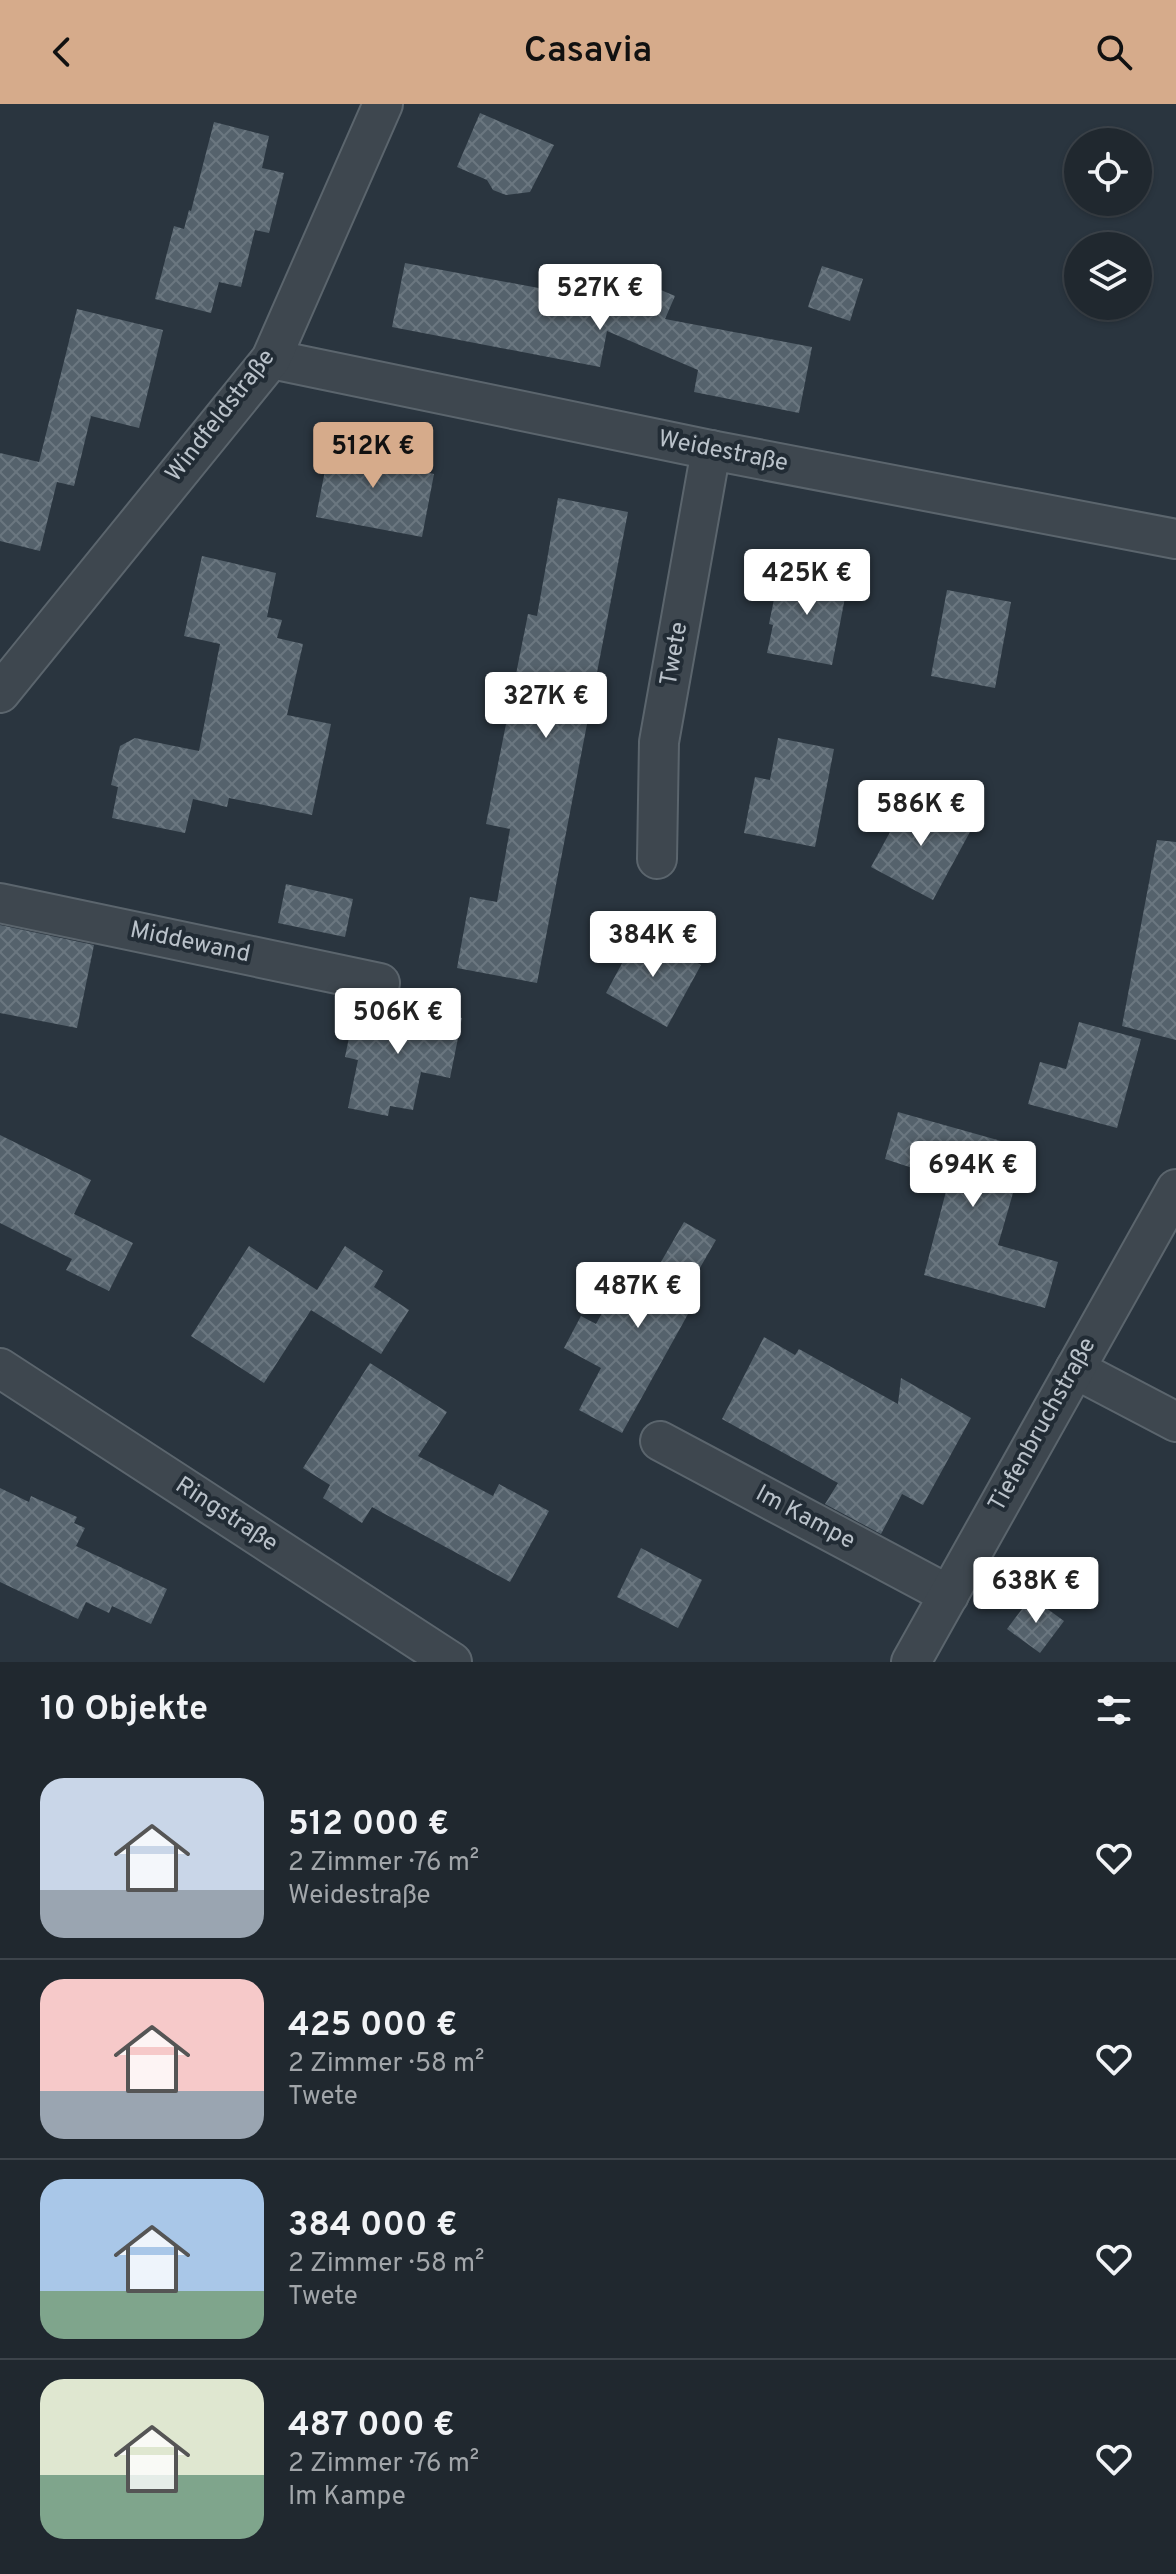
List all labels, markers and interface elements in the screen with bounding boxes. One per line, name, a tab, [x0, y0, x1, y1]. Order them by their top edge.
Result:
text: Casavia	[524, 29, 652, 75]
icon: back	[40, 30, 84, 74]
icon: search	[1092, 30, 1136, 74]
map controls	[1064, 128, 1152, 320]
button: locate	[1064, 128, 1152, 216]
button: layers	[1064, 232, 1152, 320]
pin: 527K €	[535, 264, 665, 332]
text: 527K €	[557, 273, 643, 306]
street label: Windfeldstraße	[160, 344, 282, 488]
pin: 512K €	[308, 422, 438, 490]
street label: Weidestraße	[656, 425, 790, 479]
text: 512K €	[331, 431, 415, 464]
pin: 425K €	[742, 549, 872, 617]
text: 425K €	[762, 558, 852, 591]
street label: Twete	[655, 620, 695, 688]
pin: 327K €	[481, 672, 611, 740]
text: 327K €	[503, 681, 589, 714]
pin: 586K €	[856, 780, 986, 848]
text: 586K €	[876, 789, 966, 822]
pin: 384K €	[588, 911, 718, 979]
street label: Middewand	[127, 916, 253, 970]
text: 384K €	[608, 920, 698, 953]
pin: 506K €	[333, 988, 463, 1056]
text: 506K €	[353, 997, 443, 1030]
pin: 694K €	[908, 1141, 1038, 1209]
text: 694K €	[928, 1150, 1018, 1183]
pin: 487K €	[573, 1262, 703, 1330]
text: 487K €	[594, 1271, 682, 1304]
street label: Tiefenbruchstraße	[983, 1333, 1103, 1517]
street label: Ringstraße	[169, 1471, 283, 1559]
street label: Im Kampe	[750, 1479, 860, 1557]
pin: 638K €	[971, 1557, 1101, 1625]
text: 638K €	[991, 1566, 1081, 1599]
icon: filters	[1092, 1688, 1136, 1732]
text: 10 Objekte	[40, 1689, 208, 1732]
text: 512 000 €	[288, 1804, 449, 1847]
icon: home	[104, 1810, 200, 1906]
icon: heart	[1092, 1836, 1136, 1880]
text: 2 Zimmer · 76 m²	[288, 1847, 479, 1880]
text: Weidestraße	[288, 1880, 431, 1913]
text: 425 000 €	[288, 2005, 457, 2048]
icon: home	[104, 2011, 200, 2107]
icon: heart	[1092, 2037, 1136, 2081]
text: 2 Zimmer · 58 m²	[288, 2048, 484, 2081]
text: Twete	[288, 2081, 358, 2114]
text: 384 000 €	[288, 2205, 458, 2248]
icon: home	[104, 2211, 200, 2307]
icon: heart	[1092, 2237, 1136, 2281]
text: 2 Zimmer · 58 m²	[288, 2248, 484, 2281]
text: Twete	[288, 2281, 358, 2314]
text: 487 000 €	[288, 2405, 455, 2448]
icon: home	[104, 2411, 200, 2507]
icon: heart	[1092, 2437, 1136, 2481]
text: 2 Zimmer · 76 m²	[288, 2448, 479, 2481]
text: Im Kampe	[288, 2481, 406, 2514]

